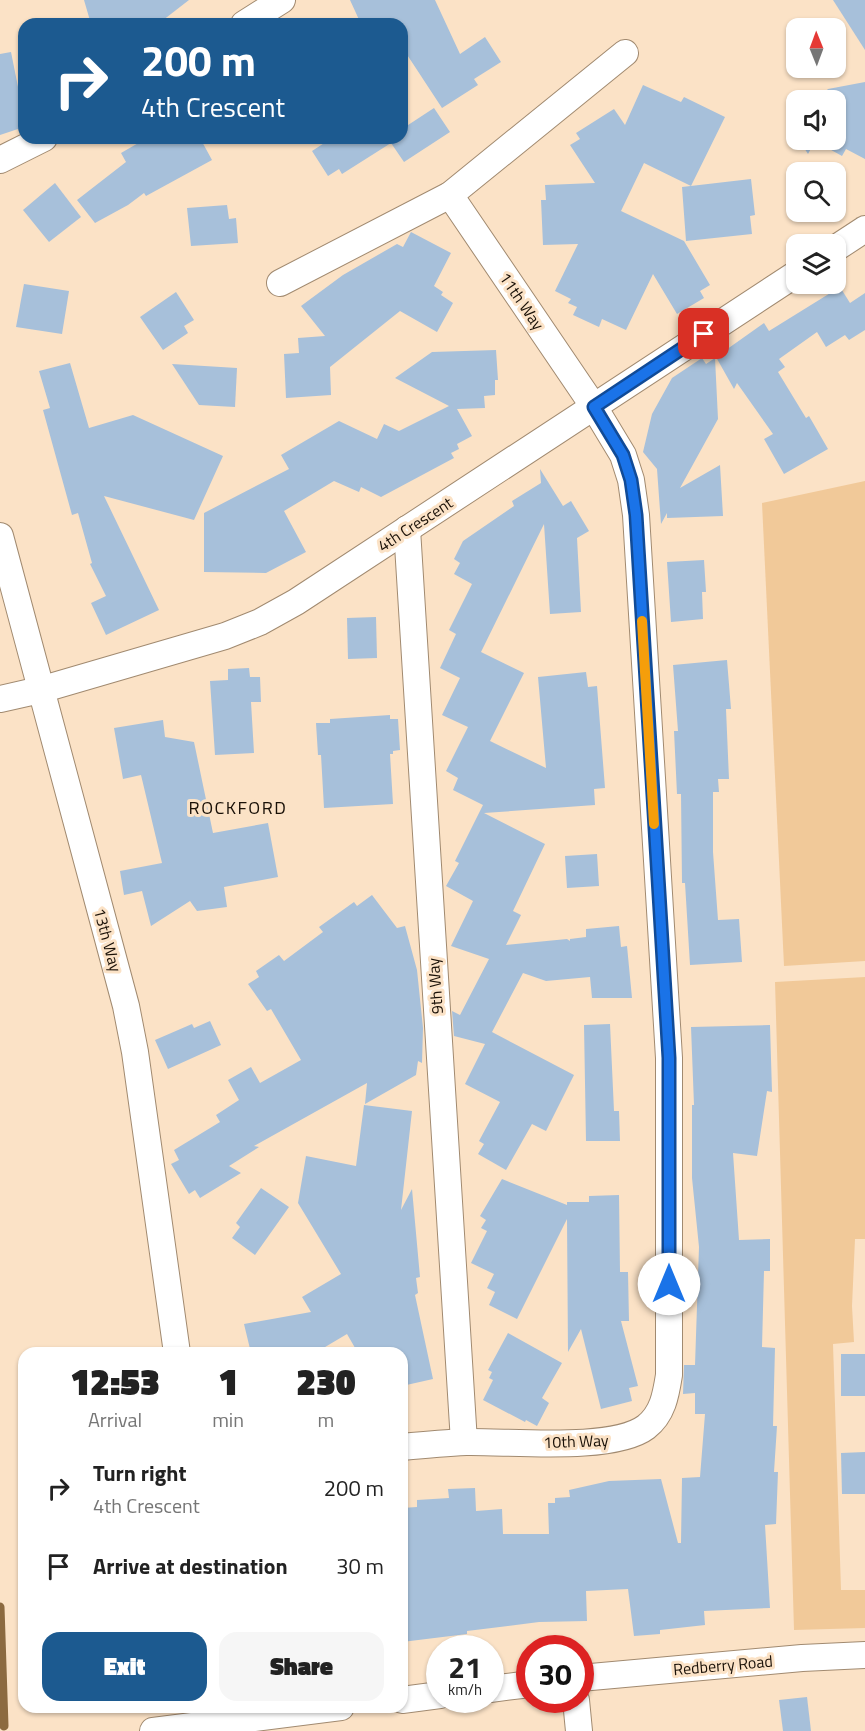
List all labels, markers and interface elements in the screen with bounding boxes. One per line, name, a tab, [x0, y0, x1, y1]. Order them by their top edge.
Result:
north arrow	[786, 18, 846, 78]
map controls	[786, 18, 846, 294]
text: 200 m	[141, 28, 256, 92]
icon: right	[42, 42, 120, 120]
text: 4th Crescent	[141, 86, 285, 127]
button: sound	[786, 90, 846, 150]
button: search	[786, 162, 846, 222]
button: layers	[786, 234, 846, 294]
street label: 11th Way	[494, 267, 550, 335]
pin	[678, 308, 729, 359]
icon: arrive	[687, 317, 720, 350]
street label: 4th Crescent	[373, 490, 458, 557]
district label: ROCKFORD	[189, 794, 287, 821]
street label: 13th Way	[88, 905, 128, 975]
street label: 9th Way	[421, 957, 449, 1015]
position arrow	[637, 1252, 701, 1316]
text: 12:53	[70, 1354, 160, 1409]
text: 1	[218, 1354, 238, 1409]
text: 230	[296, 1354, 356, 1409]
text: Arrival	[88, 1404, 142, 1435]
text: min	[212, 1404, 244, 1435]
text: m	[318, 1404, 334, 1435]
street label: 10th Way	[543, 1428, 609, 1454]
text: Turn right	[93, 1456, 187, 1490]
text: 200 m	[324, 1471, 384, 1505]
icon: right	[42, 1472, 75, 1505]
text: 4th Crescent	[93, 1490, 200, 1521]
text: Arrive at destination	[93, 1549, 288, 1583]
text: 30 m	[336, 1549, 384, 1583]
icon: arrive	[42, 1550, 75, 1583]
button: Exit	[42, 1632, 207, 1701]
button: Share	[219, 1632, 384, 1701]
speed limit sign: 30	[516, 1635, 594, 1713]
text: 21	[448, 1644, 482, 1690]
street label: Redberry Road	[672, 1649, 774, 1681]
text: km/h	[448, 1678, 482, 1701]

